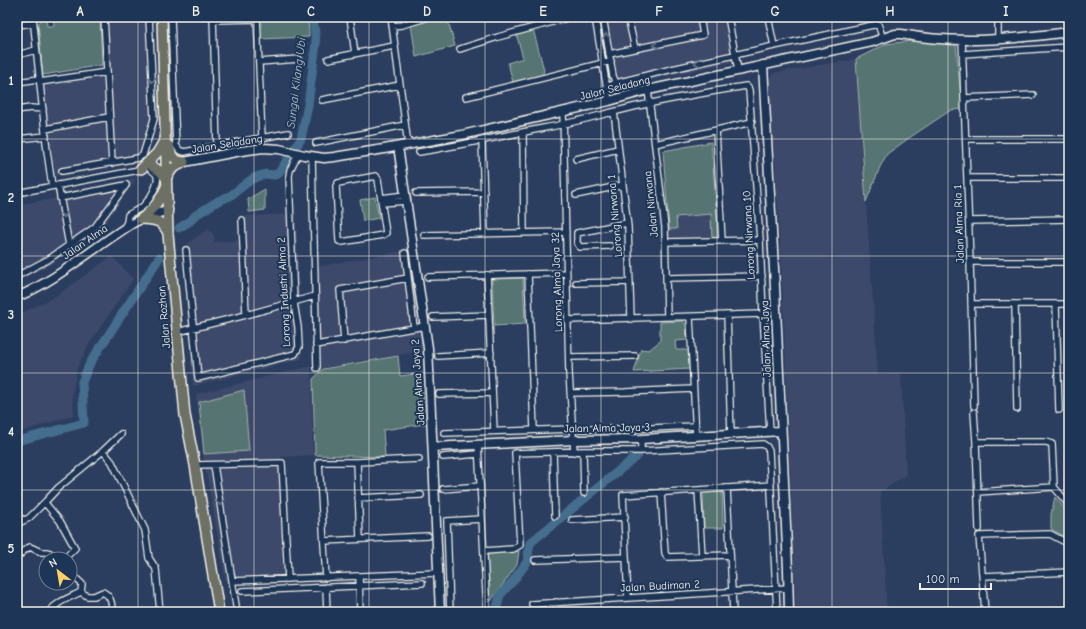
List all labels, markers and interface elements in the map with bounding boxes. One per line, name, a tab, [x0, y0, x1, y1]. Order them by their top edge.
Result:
text: A	[76, 4, 84, 19]
text: B	[192, 4, 200, 19]
text: C	[307, 4, 315, 19]
text: D	[423, 4, 431, 19]
text: E	[539, 4, 547, 19]
text: F	[655, 4, 663, 19]
text: G	[770, 4, 780, 19]
text: H	[885, 4, 895, 19]
text: I	[1003, 4, 1009, 19]
one-way arrow	[602, 33, 611, 39]
water label: Sungai Kilang Ubi	[283, 37, 309, 129]
one-way arrow	[652, 40, 659, 49]
one-way arrow	[694, 59, 700, 67]
text: 1	[8, 73, 14, 88]
street label: Jalan Seladang	[579, 73, 651, 103]
one-way arrow	[148, 77, 157, 83]
street label: Jalan Seladang	[191, 132, 263, 156]
street label: Jalan Nirwana	[641, 170, 661, 238]
street label: Lorong Nirwana 1	[605, 174, 625, 258]
street label: Jalan Alma Ria 1	[951, 185, 967, 263]
text: 2	[8, 190, 14, 205]
street label: Lorong Nirwana 10	[740, 190, 758, 280]
one-way arrow	[59, 212, 67, 218]
street label: Jalan Alma	[60, 222, 110, 262]
street label: Lorong Alma Jaya 32	[549, 232, 565, 332]
street label: Lorong Industri Alma 2	[275, 237, 293, 347]
street label: Jalan Rozhan	[155, 285, 173, 349]
street label: Jalan Alma Jaya	[758, 300, 774, 378]
text: 3	[8, 307, 14, 322]
street label: Jalan Alma Jaya 2	[408, 338, 427, 426]
street label: Jalan Alma Jaya 3	[564, 421, 650, 435]
text: 4	[8, 424, 14, 439]
one-way arrow	[215, 500, 224, 506]
text: 5	[8, 541, 15, 556]
north arrow	[38, 551, 78, 591]
text: N	[47, 555, 60, 570]
scale bar	[920, 565, 991, 591]
text: 100 m	[926, 572, 959, 586]
street label: Jalan Budiman 2	[620, 577, 700, 595]

